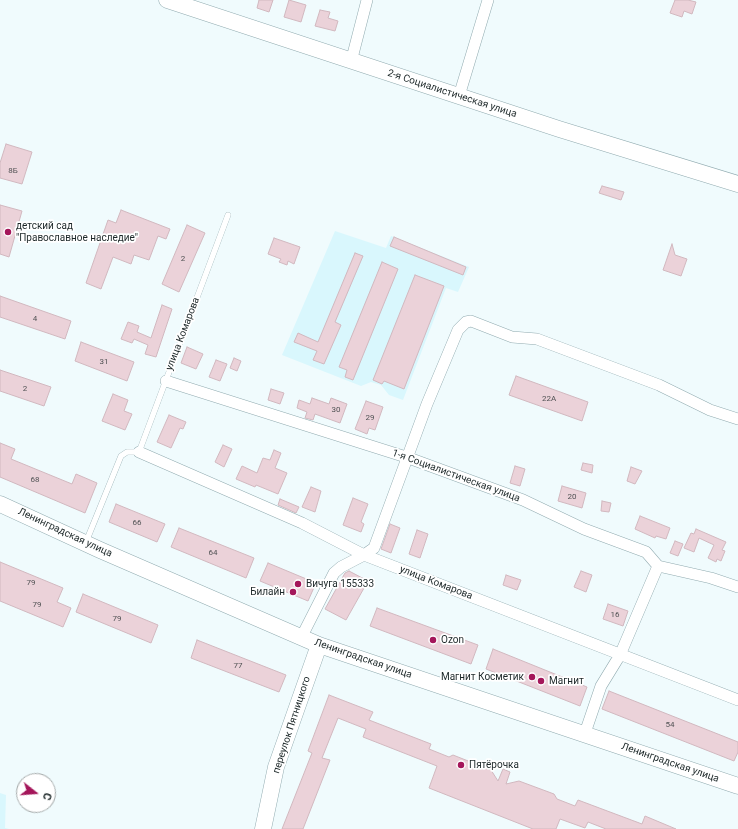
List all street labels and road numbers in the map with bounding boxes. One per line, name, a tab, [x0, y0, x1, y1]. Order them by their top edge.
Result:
street label: 2-я Социалистическая улица	[386, 67, 518, 121]
street label: улица Комарова	[164, 296, 202, 372]
street label: 1-я Социалистическая улица	[390, 447, 522, 505]
street label: Ленинградская улица	[16, 506, 114, 560]
street label: улица Комарова	[398, 564, 474, 602]
street label: Ленинградская улица	[313, 637, 413, 681]
street label: переулок Пятницкого	[271, 675, 313, 775]
street label: Ленинградская улица	[620, 741, 720, 785]

